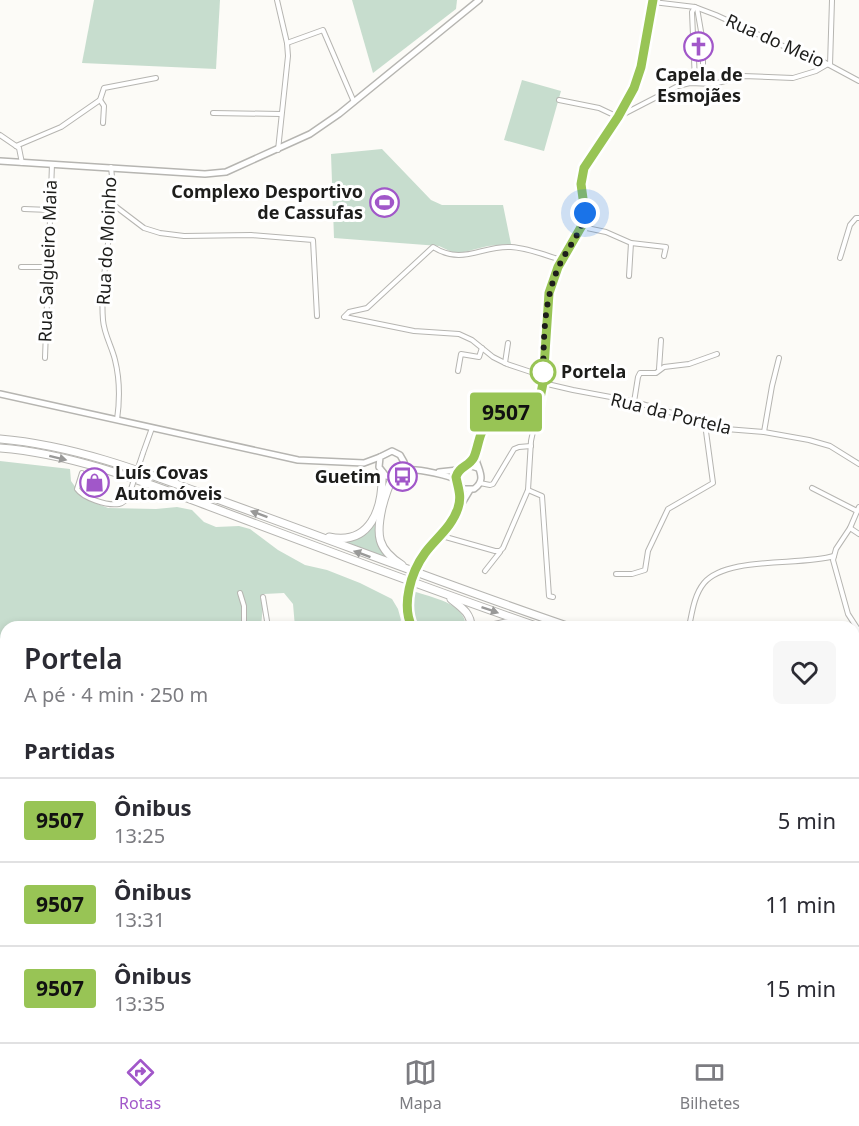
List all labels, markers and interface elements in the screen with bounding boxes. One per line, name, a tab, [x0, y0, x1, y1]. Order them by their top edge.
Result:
street label: Rua do Meio	[722, 8, 829, 73]
church icon: Capela de Esmojães	[683, 30, 715, 62]
place label: Capela de Esmojães	[655, 62, 743, 107]
street label: Rua do Moinho	[91, 176, 121, 306]
street label: Rua Salgueiro Maia	[32, 179, 62, 343]
place label: Complexo Desportivo de Cassufas	[171, 179, 363, 224]
sports icon: Complexo Desportivo de Cassufas	[368, 186, 400, 218]
your location	[570, 198, 600, 228]
marker: Portela	[530, 359, 556, 385]
place label: Portela	[561, 359, 626, 383]
street label: Rua da Portela	[608, 386, 734, 440]
line badge: 9507	[464, 392, 548, 432]
text: 9507	[482, 398, 530, 426]
one-way arrow	[48, 453, 67, 463]
place label: Luís Covas Automóveis	[115, 460, 222, 505]
bus stop icon: Guetim	[386, 461, 418, 493]
place label: Guetim	[315, 464, 381, 488]
shop icon: Luís Covas Automóveis	[78, 467, 110, 499]
one-way arrow	[250, 509, 268, 519]
one-way arrow	[353, 548, 371, 558]
one-way arrow	[482, 606, 500, 616]
text: Portela	[24, 639, 123, 677]
button: heart	[773, 641, 836, 704]
text: A pé · 4 min · 250 m	[24, 681, 208, 708]
text: Partidas	[24, 735, 115, 765]
text: Ônibus	[114, 792, 192, 822]
text: 5 min	[778, 805, 836, 835]
text: 9507	[36, 806, 84, 834]
text: 13:25	[114, 822, 165, 849]
text: Ônibus	[114, 876, 192, 906]
text: 11 min	[765, 889, 836, 919]
text: 9507	[36, 890, 84, 918]
text: 13:31	[114, 906, 165, 933]
text: Ônibus	[114, 960, 192, 990]
text: 15 min	[765, 973, 836, 1003]
text: 9507	[36, 974, 84, 1002]
text: 13:35	[114, 990, 165, 1017]
tab: Rotas	[119, 1056, 161, 1114]
tab: Mapa	[399, 1056, 442, 1114]
tab: Bilhetes	[680, 1056, 740, 1114]

